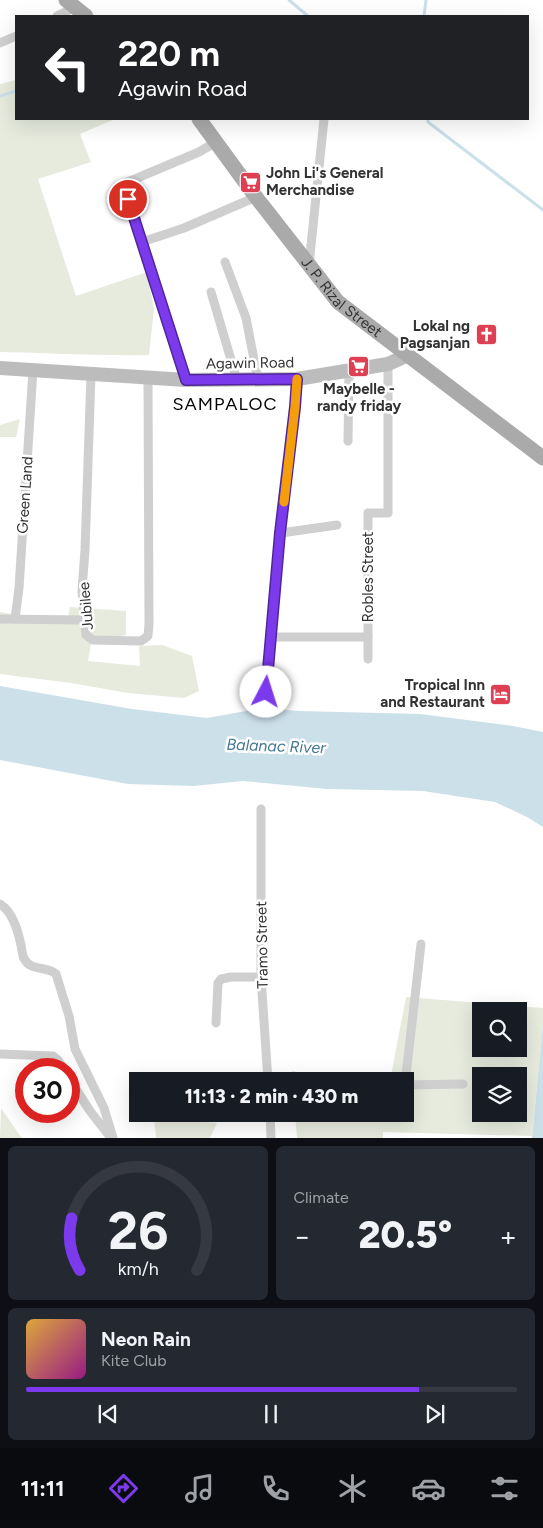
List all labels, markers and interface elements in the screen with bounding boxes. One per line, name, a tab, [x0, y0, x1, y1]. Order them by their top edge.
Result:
text: 220 m	[118, 33, 220, 75]
icon: left	[35, 35, 100, 100]
text: Agawin Road	[118, 75, 247, 102]
place label: John Li's General Merchandise	[266, 164, 384, 199]
supermarket icon: John Li's General Merchandise	[238, 170, 262, 194]
pin	[107, 178, 149, 220]
icon: arrive	[114, 185, 142, 213]
street label: J. P. Rizal Street	[297, 254, 386, 341]
place label: Lokal ng Pagsanjan	[400, 317, 470, 352]
church icon: Lokal ng Pagsanjan	[474, 323, 498, 347]
street label: Agawin Road	[206, 353, 294, 373]
supermarket icon: Maybelle - randy friday	[347, 354, 371, 378]
place label: Maybelle - randy friday	[317, 380, 401, 415]
district label: SAMPALOC	[172, 393, 278, 415]
street label: Green Land	[13, 456, 37, 534]
street label: Robles Street	[359, 531, 377, 623]
street label: Jubilee	[75, 581, 97, 631]
position arrow	[239, 665, 291, 717]
place label: Tropical Inn and Restaurant	[380, 676, 485, 711]
hotel icon: Tropical Inn and Restaurant	[489, 682, 513, 706]
water label: Balanac River	[226, 735, 326, 757]
street label: Tramo Street	[252, 901, 272, 989]
map controls	[472, 1002, 527, 1122]
button: search	[472, 1002, 527, 1057]
speed limit sign: 30	[15, 1058, 80, 1123]
button: layers	[472, 1067, 527, 1122]
text: 11:13 · 2 min · 430 m	[185, 1085, 358, 1108]
text: Climate	[294, 1188, 349, 1207]
text: 26	[108, 1200, 168, 1262]
text: 20.5°	[358, 1212, 452, 1258]
text: −	[294, 1219, 311, 1253]
text: +	[500, 1219, 517, 1253]
text: km/h	[117, 1258, 158, 1279]
text: Neon Rain	[101, 1328, 191, 1351]
text: Kite Club	[101, 1351, 167, 1370]
icon: previous	[94, 1400, 122, 1428]
icon: pause	[257, 1400, 285, 1428]
icon: next	[421, 1400, 449, 1428]
icon: directions	[106, 1471, 141, 1506]
icon: music	[182, 1471, 217, 1506]
icon: phone	[258, 1471, 293, 1506]
icon: climate	[335, 1471, 370, 1506]
icon: car	[411, 1471, 446, 1506]
icon: filters	[487, 1471, 522, 1506]
text: 11:11	[21, 1475, 64, 1502]

